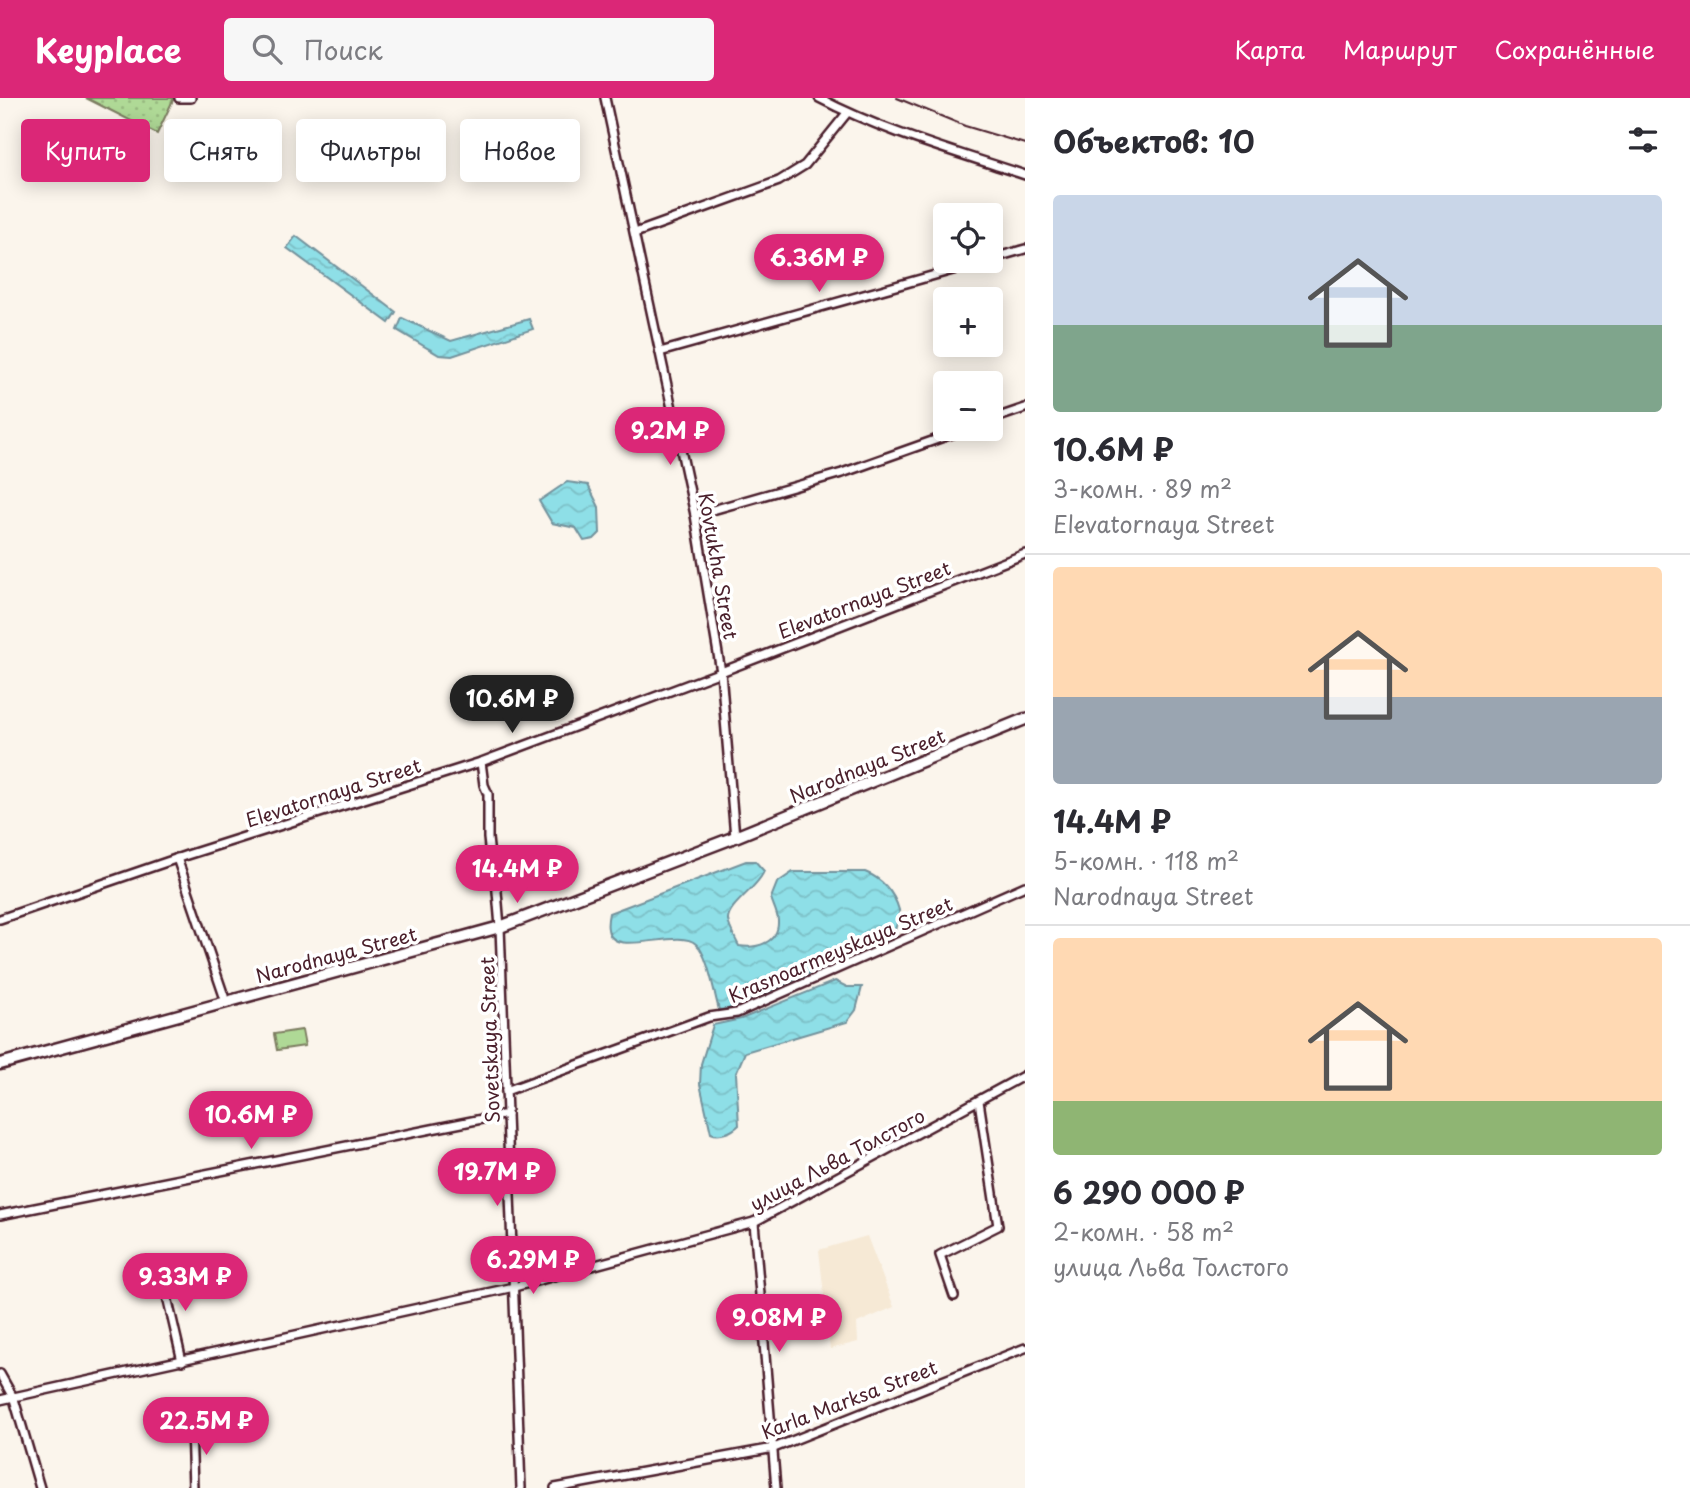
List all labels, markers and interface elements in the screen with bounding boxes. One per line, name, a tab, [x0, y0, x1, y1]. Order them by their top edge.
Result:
search box	[224, 18, 714, 81]
text: Keyplace	[35, 24, 182, 74]
icon: search	[248, 30, 286, 68]
text: Поиск	[304, 30, 383, 69]
text: Карта	[1234, 31, 1305, 67]
text: Маршрут	[1343, 31, 1457, 67]
text: Сохранённые	[1495, 31, 1655, 67]
text: Объектов: 10	[1053, 118, 1255, 163]
chip: Купить	[21, 119, 150, 182]
chip: Снять	[164, 119, 282, 182]
chip: Фильтры	[296, 119, 446, 182]
chip: Новое	[460, 119, 580, 182]
icon: filters	[1624, 121, 1662, 159]
map controls	[933, 203, 1003, 441]
button: locate	[933, 203, 1003, 273]
pin: 6.36M ₽	[754, 234, 884, 294]
text: 6.36M ₽	[770, 239, 868, 274]
icon: home	[1295, 240, 1421, 366]
button: +	[933, 287, 1003, 357]
button: −	[933, 371, 1003, 441]
pin: 9.2M ₽	[613, 408, 727, 467]
text: 9.2M ₽	[631, 412, 709, 447]
text: 10.6M ₽	[1053, 426, 1174, 471]
text: 3-комн. · 89 m²	[1053, 471, 1232, 506]
street label: Kovtukha Street	[692, 491, 746, 642]
text: Elevatornaya Street	[1053, 506, 1274, 541]
street label: Elevatornaya Street	[774, 553, 955, 645]
icon: home	[1295, 612, 1421, 738]
pin: 10.6M ₽	[447, 676, 577, 735]
text: 10.6M ₽	[466, 680, 558, 715]
street label: Narodnaya Street	[785, 721, 949, 809]
street label: Elevatornaya Street	[242, 750, 425, 834]
text: 14.4M ₽	[1053, 798, 1171, 843]
text: 5-комн. · 118 m²	[1053, 843, 1239, 878]
pin: 14.4M ₽	[452, 846, 582, 905]
text: 14.4M ₽	[472, 850, 562, 885]
text: Narodnaya Street	[1053, 878, 1253, 913]
street label: Krasnoarmeyskaya Street	[724, 889, 957, 1009]
street label: Narodnaya Street	[252, 919, 420, 989]
street label: Sovetskaya Street	[472, 956, 506, 1124]
icon: home	[1295, 983, 1421, 1109]
pin: 10.6M ₽	[186, 1091, 316, 1151]
text: 10.6M ₽	[205, 1096, 297, 1131]
street label: улица Льва Толстого	[744, 1101, 930, 1217]
pin: 19.7M ₽	[432, 1148, 562, 1208]
text: 19.7M ₽	[454, 1153, 540, 1188]
text: 6 290 000 ₽	[1053, 1169, 1245, 1214]
text: 2-комн. · 58 m²	[1053, 1214, 1234, 1249]
pin: 6.29M ₽	[468, 1236, 598, 1296]
text: 6.29M ₽	[486, 1241, 580, 1276]
text: улица Льва Толстого	[1053, 1249, 1289, 1284]
pin: 9.33M ₽	[120, 1254, 250, 1313]
text: 9.33M ₽	[138, 1258, 232, 1293]
pin: 9.08M ₽	[714, 1294, 844, 1354]
text: 9.08M ₽	[732, 1299, 826, 1334]
street label: Karla Marksa Street	[757, 1352, 941, 1445]
pin: 22.5M ₽	[141, 1398, 271, 1457]
text: 22.5M ₽	[159, 1402, 253, 1437]

